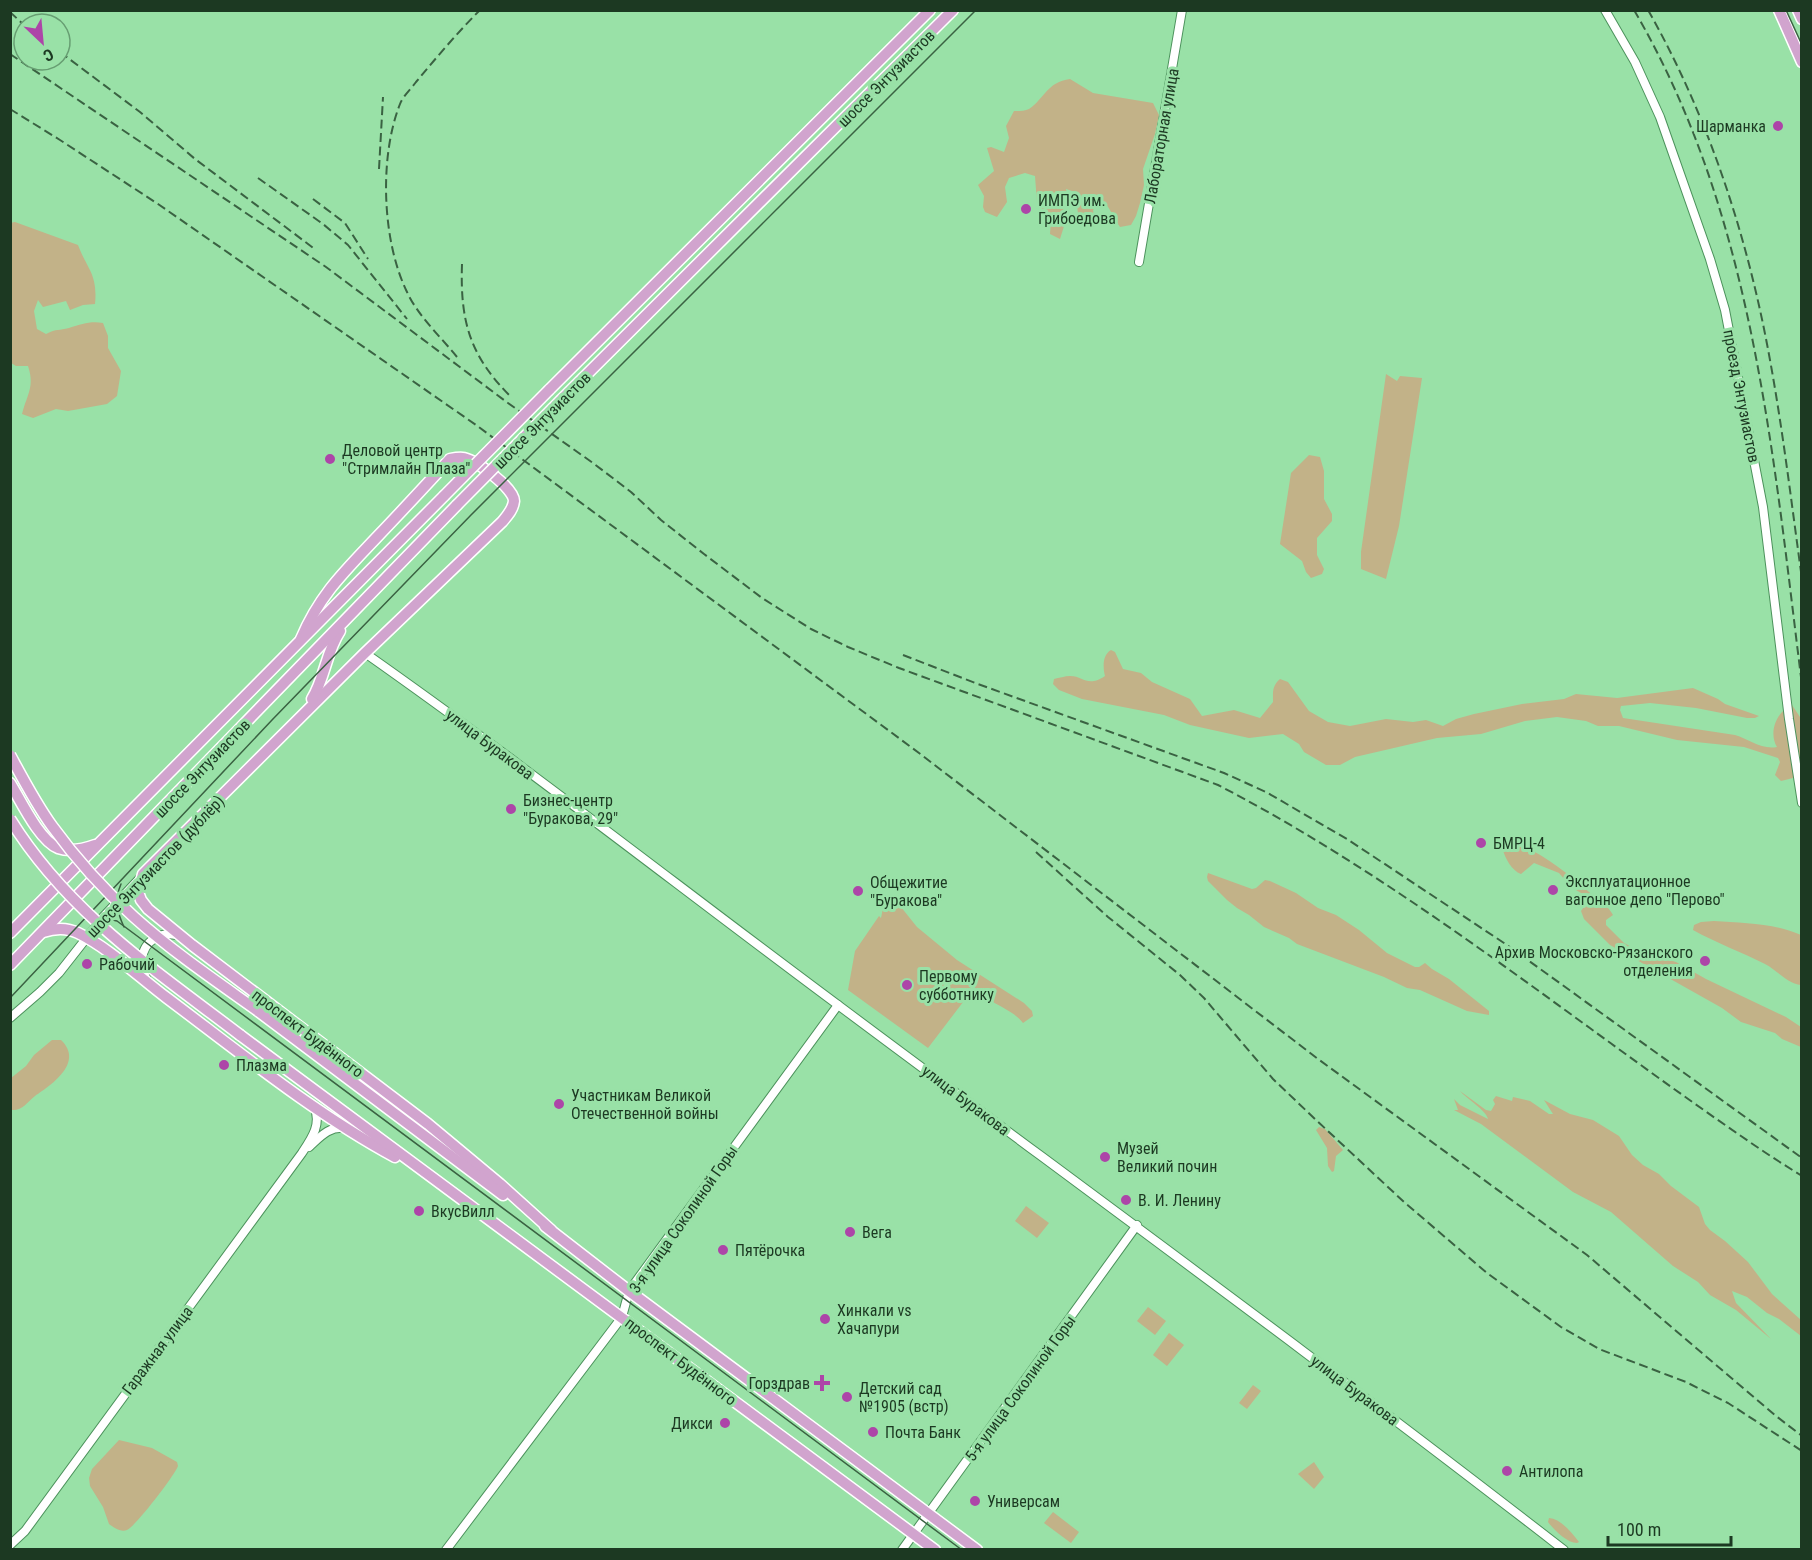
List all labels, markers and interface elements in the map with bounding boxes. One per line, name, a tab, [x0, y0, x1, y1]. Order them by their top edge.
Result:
north arrow	[12, 12, 72, 72]
street label: шоссе Энтузиастов	[834, 26, 939, 131]
text: С	[40, 44, 57, 66]
street label: Лабораторная улица	[1140, 67, 1183, 205]
place label: Шарманка	[1696, 117, 1766, 136]
marker: Шарманка	[1771, 119, 1785, 133]
place label: ИМПЭ им. Грибоедова	[1038, 191, 1116, 228]
marker: ИМПЭ им. Грибоедова	[1019, 202, 1033, 216]
street label: проезд Энтузиастов	[1719, 328, 1764, 464]
street label: шоссе Энтузиастов	[490, 368, 595, 473]
place label: Деловой центр "Стримлайн Плаза"	[342, 441, 470, 478]
marker: Деловой центр "Стримлайн Плаза"	[323, 452, 337, 466]
street label: улица Буракова	[442, 705, 537, 783]
street label: шоссе Энтузиастов	[151, 715, 254, 821]
place label: Бизнес-центр "Буракова, 29"	[523, 791, 618, 828]
street label: шоссе Энтузиастов (дублёр)	[83, 792, 228, 941]
marker: Бизнес-центр "Буракова, 29"	[504, 802, 518, 816]
place label: БМРЦ-4	[1493, 834, 1545, 853]
marker: БМРЦ-4	[1474, 836, 1488, 850]
place label: Эксплуатационное вагонное депо "Перово"	[1565, 872, 1725, 909]
place label: Общежитие "Буракова"	[870, 873, 948, 910]
marker: Эксплуатационное вагонное депо "Перово"	[1546, 883, 1560, 897]
marker: Общежитие "Буракова"	[851, 884, 865, 898]
place label: Архив Московско-Рязанского отделения	[1495, 943, 1693, 980]
marker: Архив Московско-Рязанского отделения	[1698, 954, 1712, 968]
place label: Рабочий	[99, 955, 155, 974]
marker: Рабочий	[80, 957, 94, 971]
place label: Первому субботнику	[919, 967, 994, 1004]
marker: Первому субботнику	[900, 978, 914, 992]
street label: проспект Будённого	[248, 985, 367, 1081]
place label: Плазма	[236, 1056, 287, 1075]
marker: Плазма	[217, 1058, 231, 1072]
street label: улица Буракова	[918, 1061, 1013, 1139]
place label: Участникам Великой Отечественной войны	[571, 1086, 719, 1123]
marker: Участникам Великой Отечественной войны	[552, 1097, 566, 1111]
place label: Музей Великий почин	[1117, 1139, 1217, 1176]
street label: 3-я улица Соколиной Горы	[625, 1142, 742, 1297]
marker: Музей Великий почин	[1098, 1150, 1112, 1164]
place label: В. И. Ленину	[1138, 1191, 1221, 1210]
marker: В. И. Ленину	[1119, 1193, 1133, 1207]
place label: ВкусВилл	[431, 1202, 495, 1221]
marker: ВкусВилл	[412, 1204, 426, 1218]
place label: Вега	[862, 1223, 892, 1242]
marker: Вега	[843, 1225, 857, 1239]
place label: Пятёрочка	[735, 1241, 805, 1260]
marker: Пятёрочка	[716, 1243, 730, 1257]
place label: Хинкали vs Хачапури	[837, 1301, 912, 1338]
street label: Гаражная улица	[118, 1302, 197, 1398]
marker: Хинкали vs Хачапури	[818, 1312, 832, 1326]
street label: 5-я улица Соколиной Горы	[961, 1312, 1080, 1465]
street label: проспект Будённого	[621, 1313, 740, 1409]
street label: улица Буракова	[1307, 1351, 1402, 1429]
place label: Горздрав	[748, 1374, 810, 1393]
marker: Горздрав	[815, 1376, 829, 1390]
place label: Детский сад №1905 (встр)	[859, 1379, 949, 1416]
marker: Детский сад №1905 (встр)	[840, 1390, 854, 1404]
place label: Дикси	[671, 1414, 713, 1433]
marker: Дикси	[718, 1416, 732, 1430]
place label: Почта Банк	[885, 1423, 961, 1442]
marker: Почта Банк	[866, 1425, 880, 1439]
place label: Антилопа	[1519, 1462, 1583, 1481]
marker: Антилопа	[1500, 1464, 1514, 1478]
place label: Универсам	[987, 1492, 1060, 1511]
marker: Универсам	[968, 1494, 982, 1508]
scale bar	[1608, 1509, 1731, 1547]
text: 100 m	[1617, 1519, 1661, 1540]

